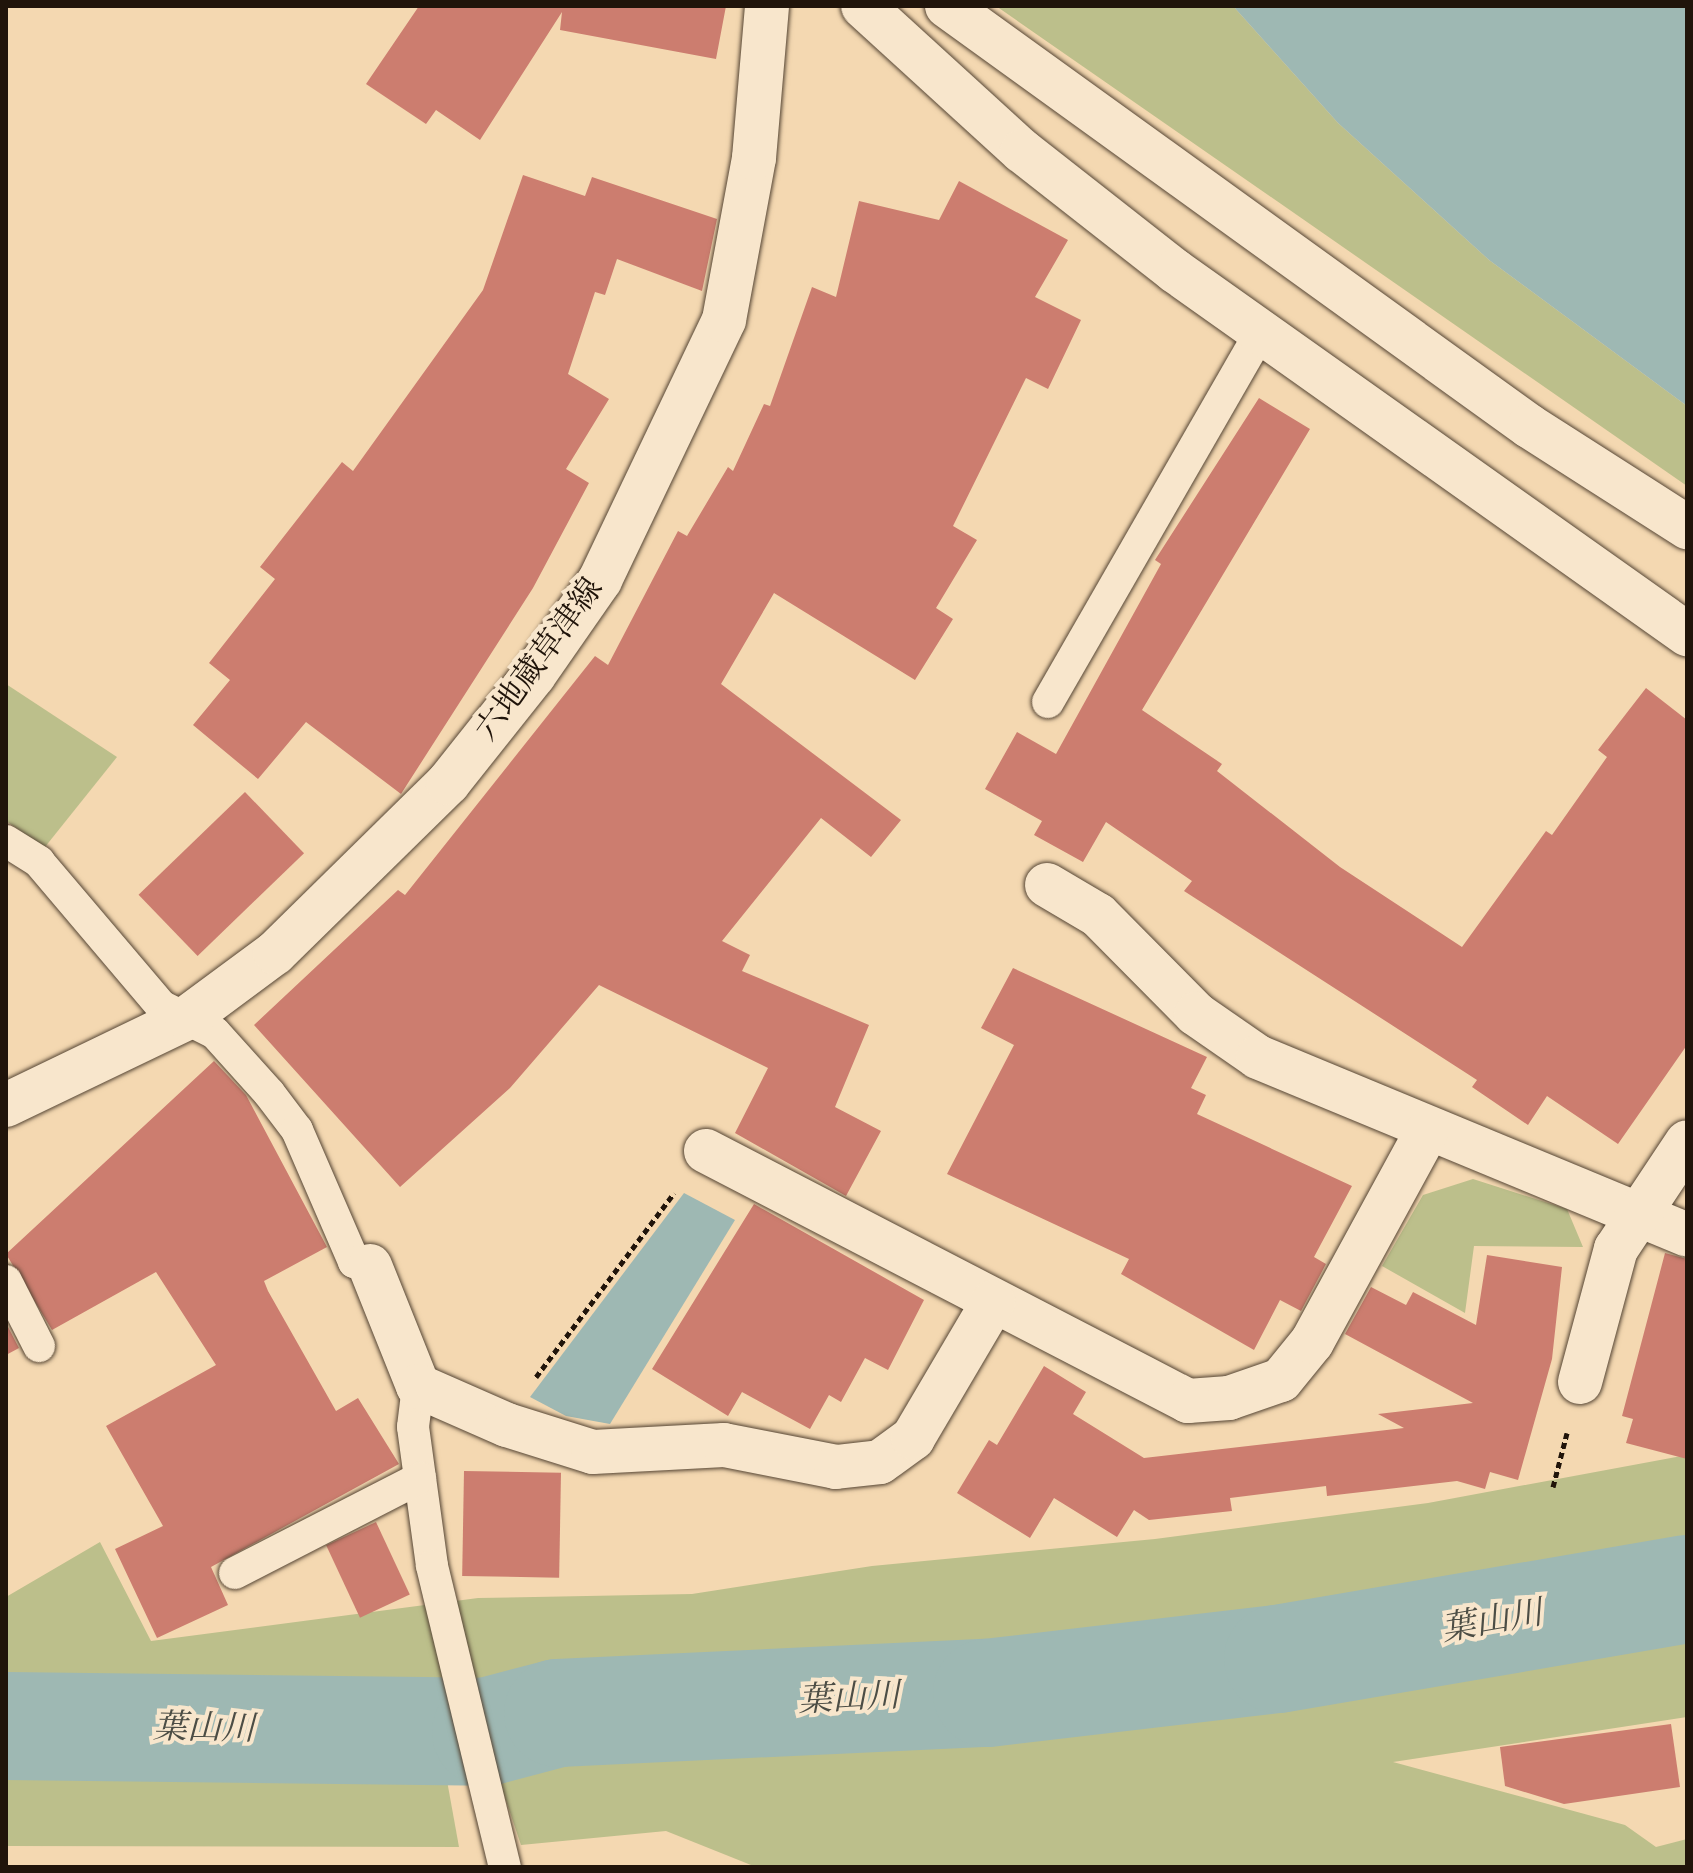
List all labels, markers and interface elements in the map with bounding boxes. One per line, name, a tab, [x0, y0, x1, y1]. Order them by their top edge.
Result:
street label: 六地蔵草津線	[468, 571, 612, 749]
water label: 葉山川	[1438, 1593, 1546, 1651]
water label: 葉山川	[797, 1676, 901, 1722]
water label: 葉山川	[153, 1708, 255, 1750]

